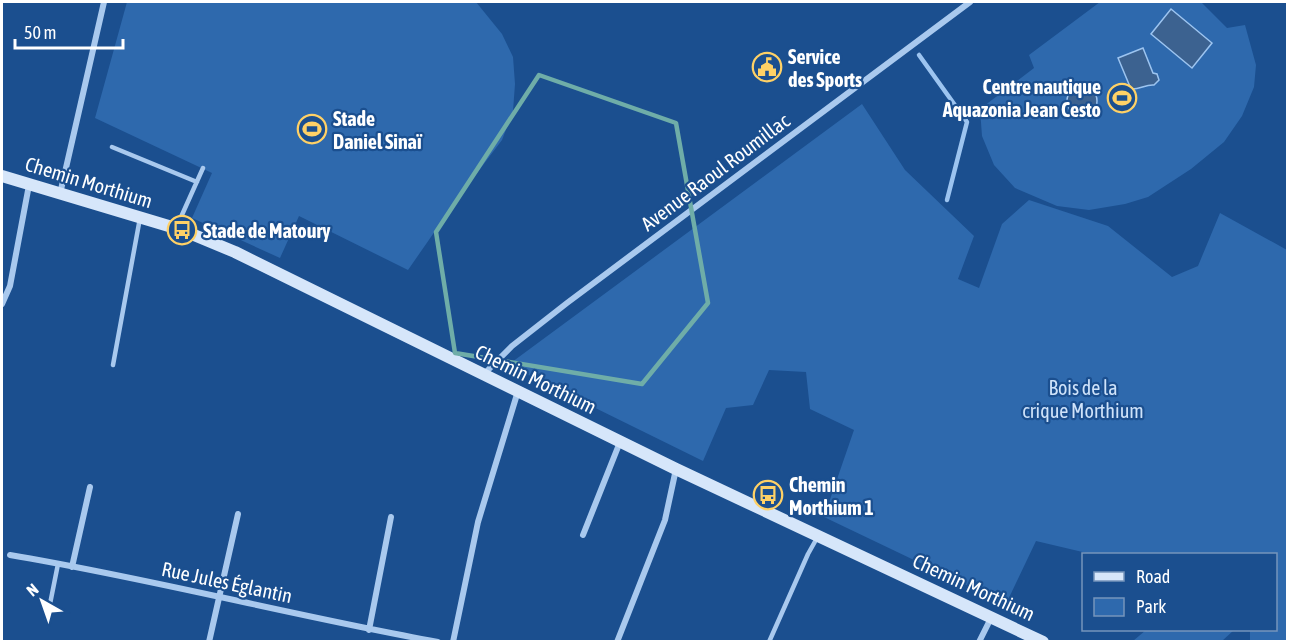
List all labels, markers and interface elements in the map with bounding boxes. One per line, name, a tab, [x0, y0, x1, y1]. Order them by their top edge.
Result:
scale bar	[15, 12, 123, 50]
text: 50 m	[24, 22, 56, 43]
place label: Service des Sports	[788, 45, 862, 91]
public building icon: Service des Sports	[751, 51, 783, 83]
place label: Centre nautique Aquazonia Jean Cesto	[942, 75, 1101, 121]
sports icon: Centre nautique Aquazonia Jean Cesto	[1106, 82, 1138, 114]
place label: Stade Daniel Sinaï	[333, 107, 423, 153]
street label: Avenue Raoul Roumillac	[636, 108, 794, 235]
sports icon: Stade Daniel Sinaï	[296, 113, 328, 145]
street label: Chemin Morthium	[23, 152, 155, 212]
bus stop icon: Stade de Matoury	[166, 214, 198, 246]
place label: Stade de Matoury	[203, 219, 331, 242]
street label: Chemin Morthium	[472, 340, 600, 418]
park label: Bois de la crique Morthium	[1022, 376, 1144, 422]
place label: Chemin Morthium 1	[789, 473, 874, 519]
bus stop icon: Chemin Morthium 1	[752, 479, 784, 511]
street label: Chemin Morthium	[909, 549, 1039, 625]
legend	[1082, 553, 1277, 631]
street label: Rue Jules Églantin	[160, 557, 294, 607]
text: Road	[1136, 566, 1170, 587]
north arrow	[12, 571, 72, 631]
text: N	[23, 580, 42, 599]
text: Park	[1136, 596, 1166, 617]

